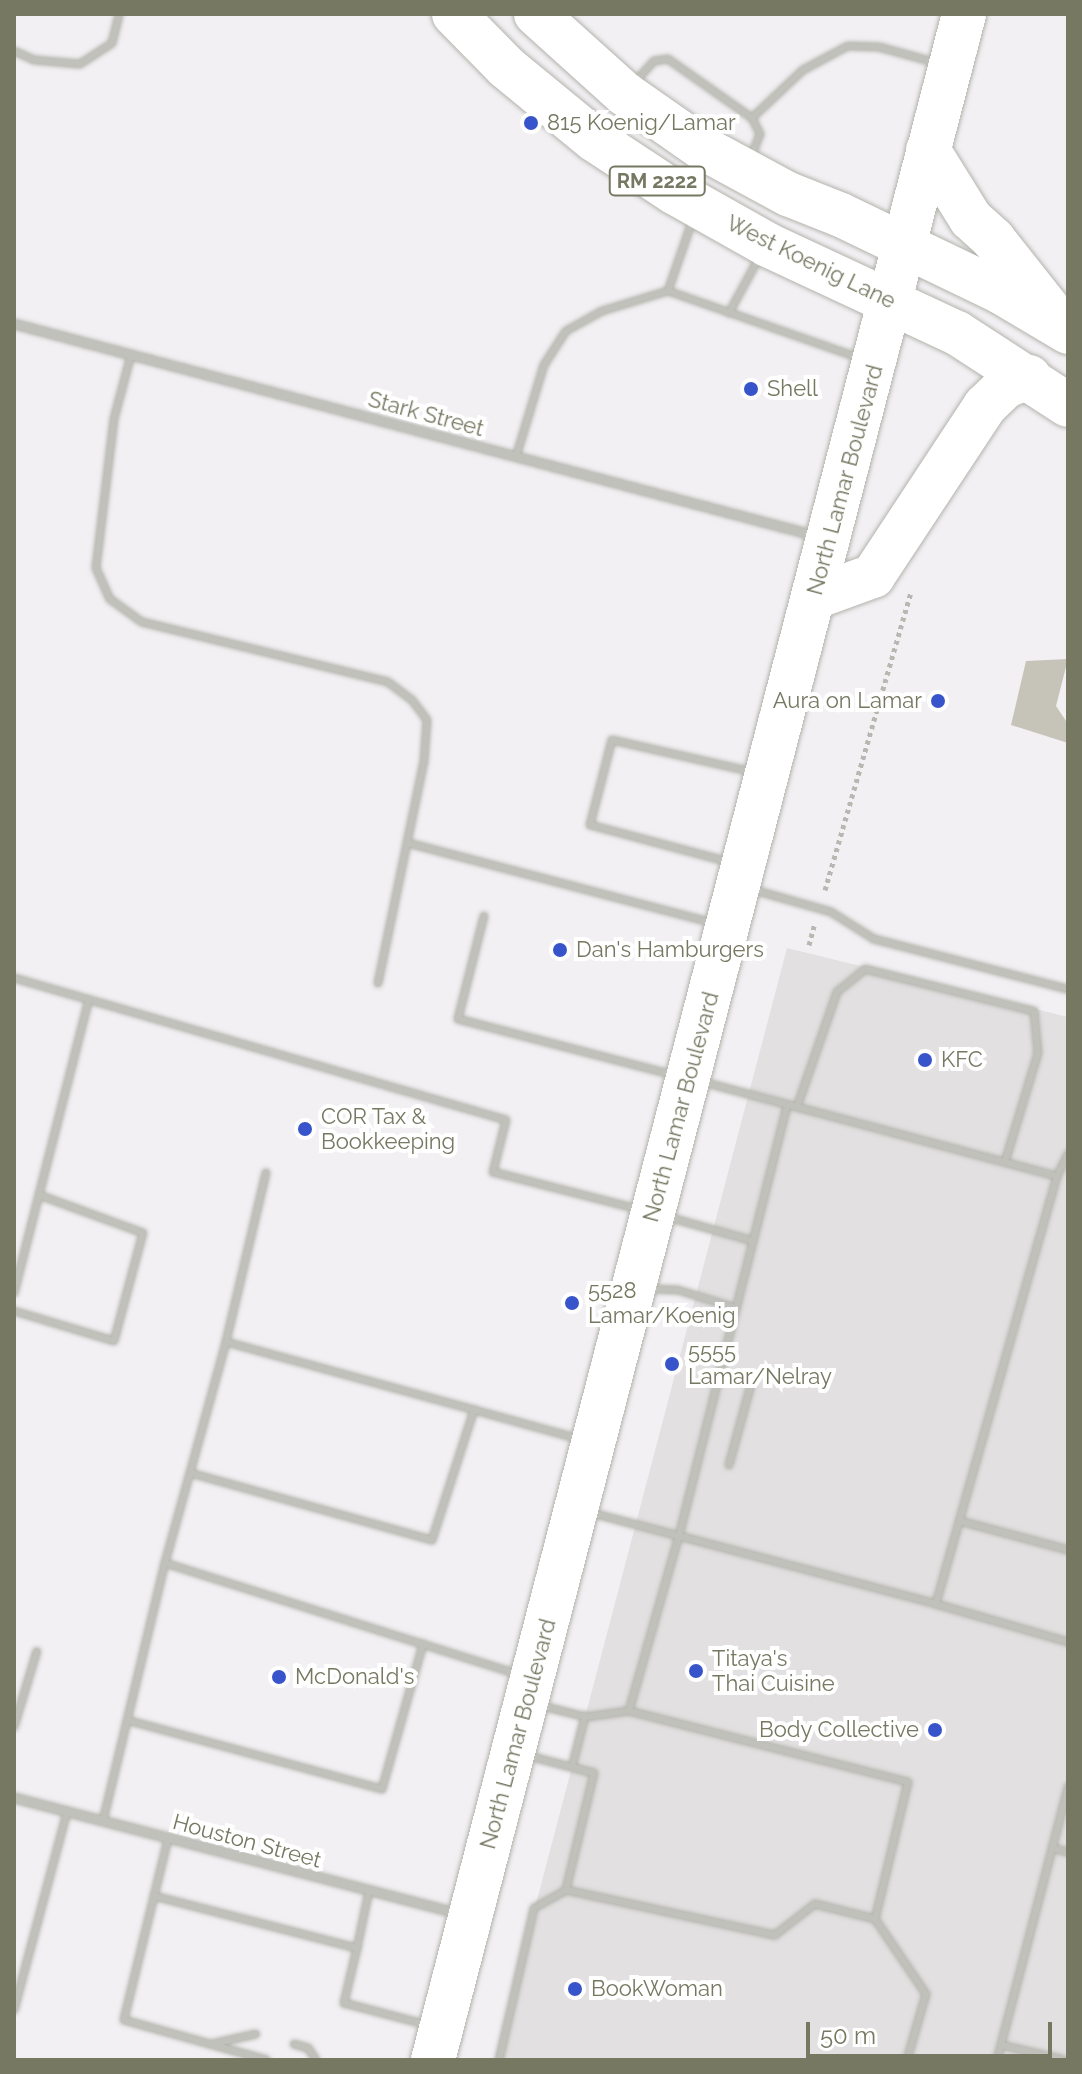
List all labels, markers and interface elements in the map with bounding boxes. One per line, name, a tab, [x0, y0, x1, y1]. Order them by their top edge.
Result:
place label: 815 Koenig/Lamar	[547, 110, 736, 136]
marker: 815 Koenig/Lamar	[522, 114, 540, 132]
road number: RM 2222	[607, 165, 707, 197]
street label: West Koenig Lane	[722, 210, 900, 314]
street label: North Lamar Boulevard	[801, 362, 889, 598]
place label: Shell	[767, 376, 818, 402]
marker: Shell	[742, 380, 760, 398]
street label: Stark Street	[365, 386, 487, 442]
place label: Aura on Lamar	[773, 688, 922, 714]
marker: Aura on Lamar	[929, 692, 947, 710]
place label: Dan's Hamburgers	[576, 937, 764, 963]
marker: Dan's Hamburgers	[551, 941, 569, 959]
street label: North Lamar Boulevard	[637, 989, 725, 1225]
place label: KFC	[941, 1047, 983, 1073]
marker: KFC	[916, 1051, 934, 1069]
place label: COR Tax & Bookkeeping	[321, 1103, 455, 1154]
marker: COR Tax & Bookkeeping	[296, 1120, 314, 1138]
place label: 5528 Lamar/Koenig	[588, 1277, 736, 1328]
marker: 5528 Lamar/Koenig	[563, 1294, 581, 1312]
place label: 5555 Lamar/Nelray	[688, 1338, 832, 1390]
marker: 5555 Lamar/Nelray	[663, 1355, 681, 1373]
street label: North Lamar Boulevard	[474, 1616, 562, 1852]
place label: Titaya's Thai Cuisine	[712, 1645, 835, 1696]
marker: Titaya's Thai Cuisine	[687, 1662, 705, 1680]
place label: McDonald's	[295, 1664, 414, 1690]
marker: McDonald's	[270, 1668, 288, 1686]
place label: Body Collective	[758, 1717, 919, 1743]
marker: Body Collective	[926, 1721, 944, 1739]
street label: Houston Street	[170, 1809, 324, 1873]
place label: BookWoman	[591, 1976, 723, 2002]
marker: BookWoman	[566, 1980, 584, 1998]
scale bar	[810, 2006, 1056, 2056]
text: 50 m	[820, 2021, 876, 2050]

